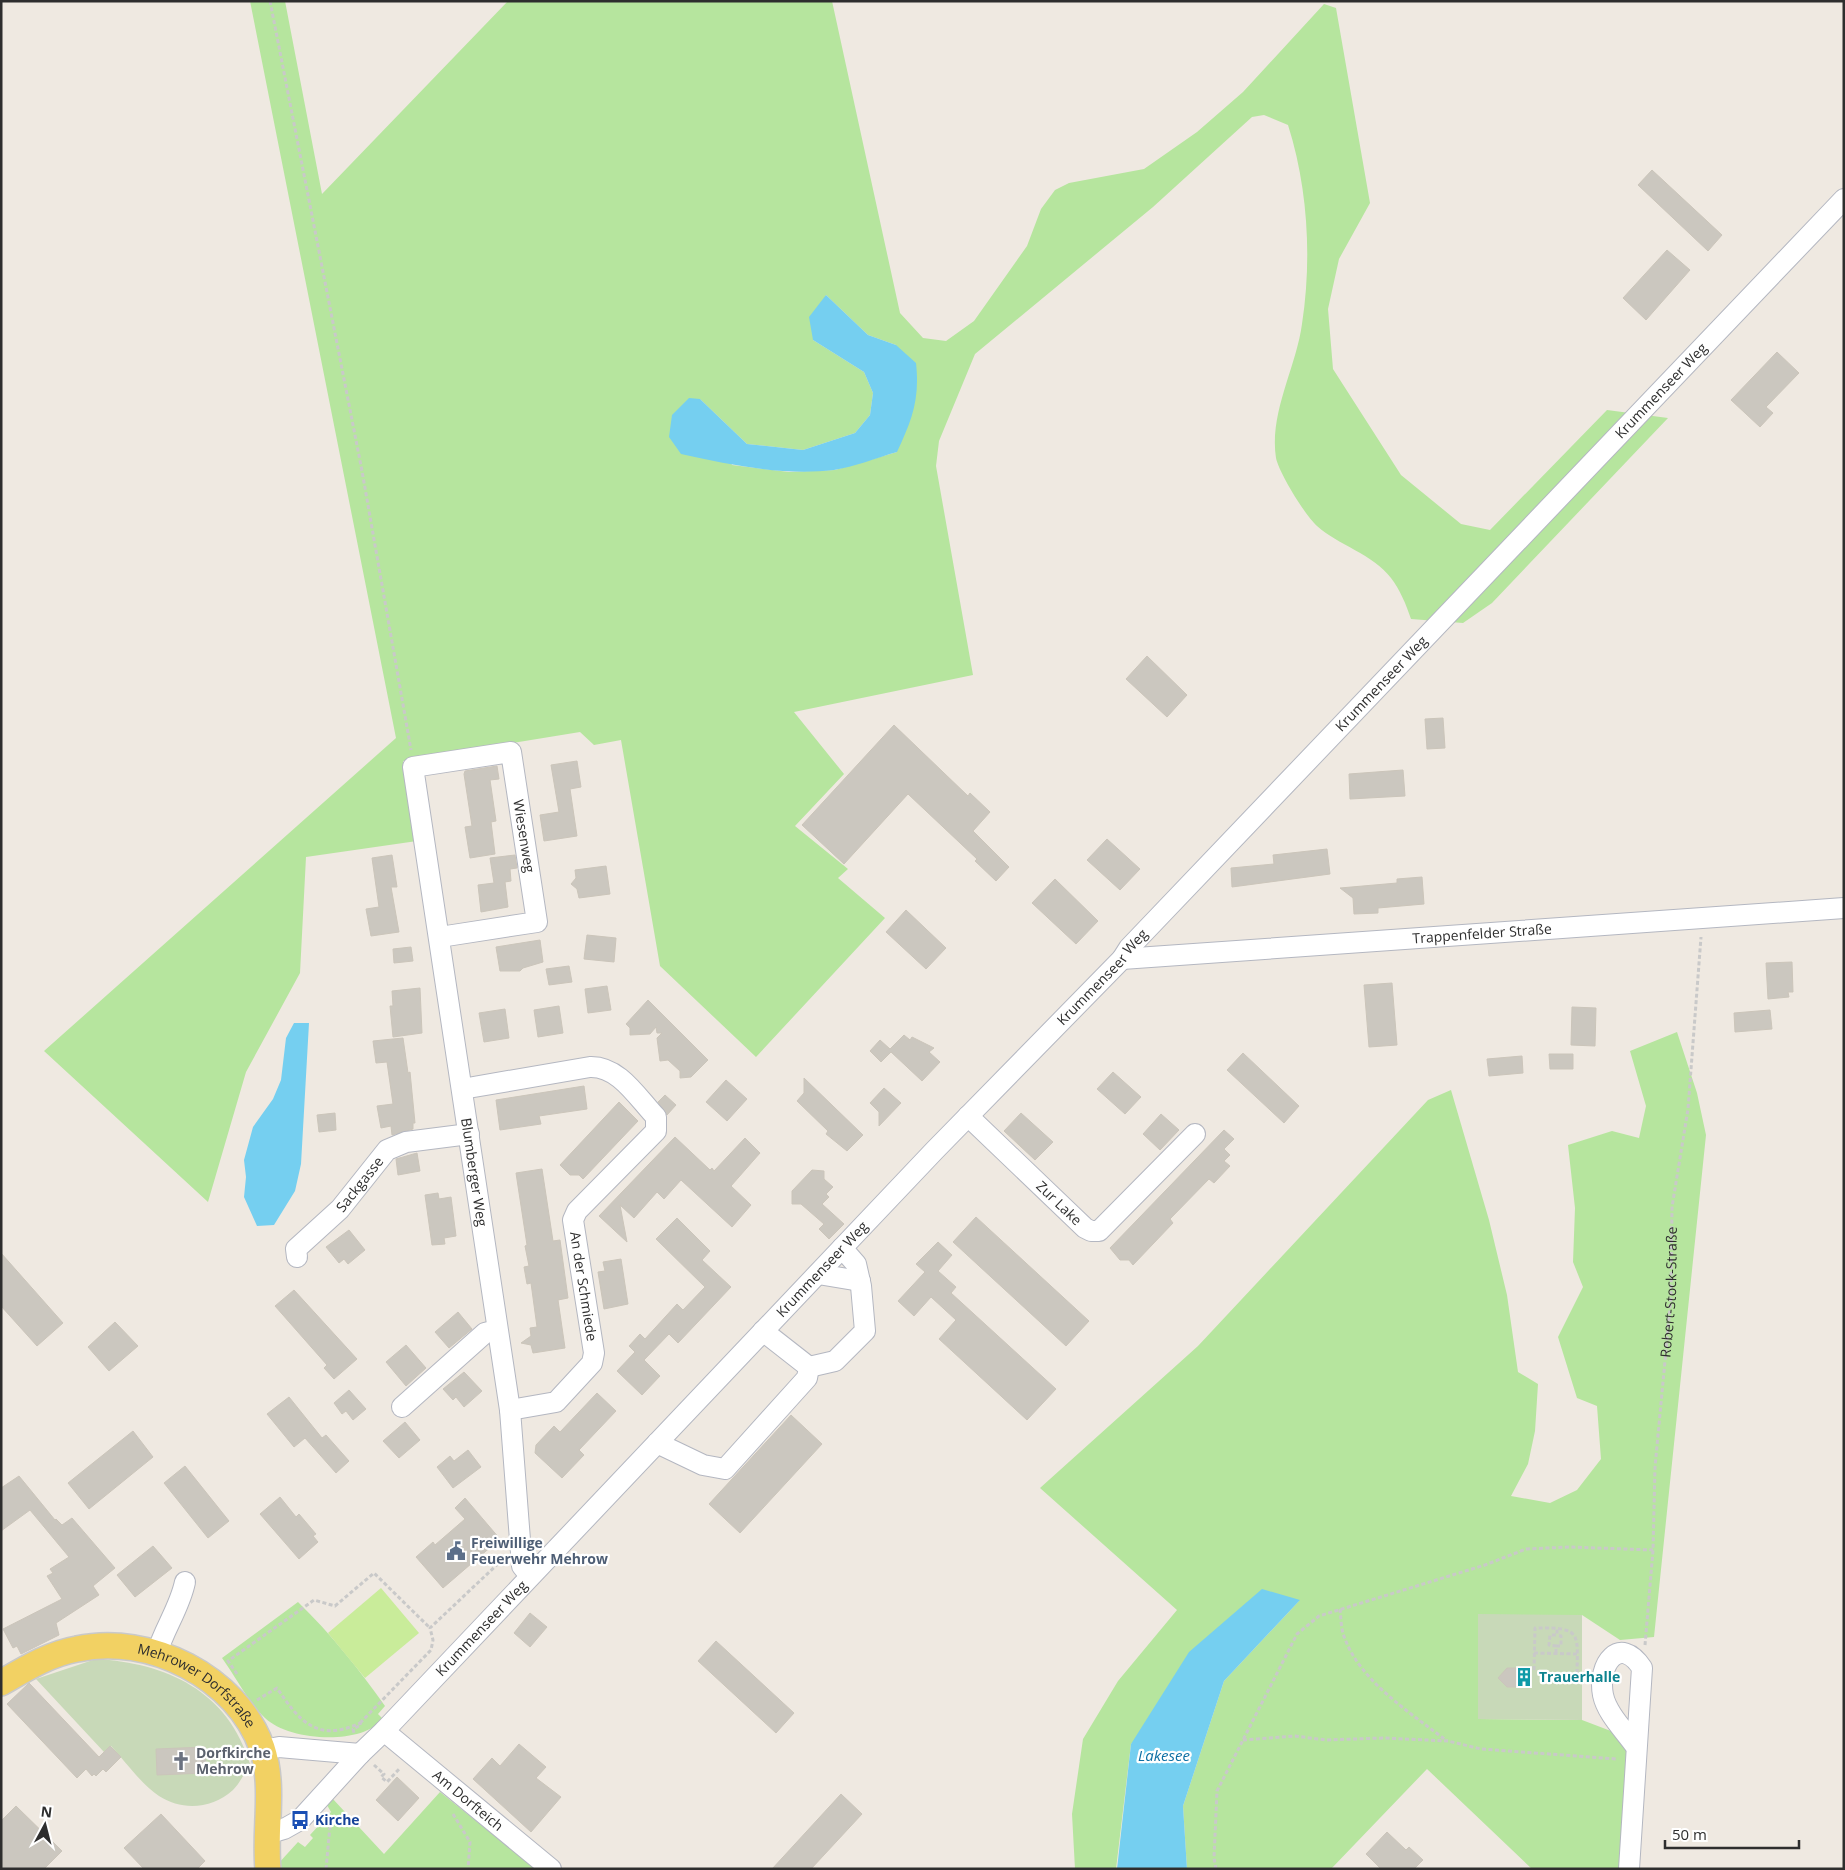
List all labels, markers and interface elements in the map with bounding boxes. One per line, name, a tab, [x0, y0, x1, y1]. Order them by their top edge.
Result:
street label: Krummenseer Weg	[1610, 338, 1711, 442]
street label: Krummenseer Weg	[1331, 631, 1431, 735]
street label: Wiesenweg	[509, 798, 540, 874]
street label: Trappenfelder Straße	[1412, 919, 1553, 947]
street label: Krummenseer Weg	[1052, 924, 1152, 1029]
street label: Blumberger Weg	[457, 1116, 492, 1228]
street label: Sackgasse	[331, 1152, 387, 1216]
street label: Zur Lake	[1032, 1176, 1086, 1229]
street label: Krummenseer Weg	[772, 1216, 872, 1321]
street label: Robert-Stock-Straße	[1655, 1226, 1681, 1358]
street label: An der Schmiede	[566, 1230, 602, 1343]
place label: Freiwillige Feuerwehr Mehrow	[471, 1533, 608, 1568]
public building icon: Freiwillige Feuerwehr Mehrow	[445, 1540, 467, 1562]
street label: Krummenseer Weg	[431, 1576, 531, 1680]
street label: Mehrower Dorfstraße	[136, 1639, 261, 1731]
building icon: Trauerhalle	[1513, 1666, 1535, 1688]
place label: Trauerhalle	[1539, 1667, 1620, 1686]
place label: Dorfkirche Mehrow	[196, 1743, 271, 1778]
water label: Lakesee	[1138, 1745, 1190, 1765]
church icon: Dorfkirche Mehrow	[170, 1750, 192, 1772]
street label: Am Dorfteich	[429, 1765, 508, 1835]
north arrow	[20, 1800, 70, 1850]
text: N	[40, 1801, 53, 1822]
bus stop icon: Kirche	[289, 1809, 311, 1831]
place label: Kirche	[315, 1810, 360, 1829]
scale bar	[1665, 1818, 1799, 1850]
text: 50 m	[1672, 1824, 1707, 1844]

